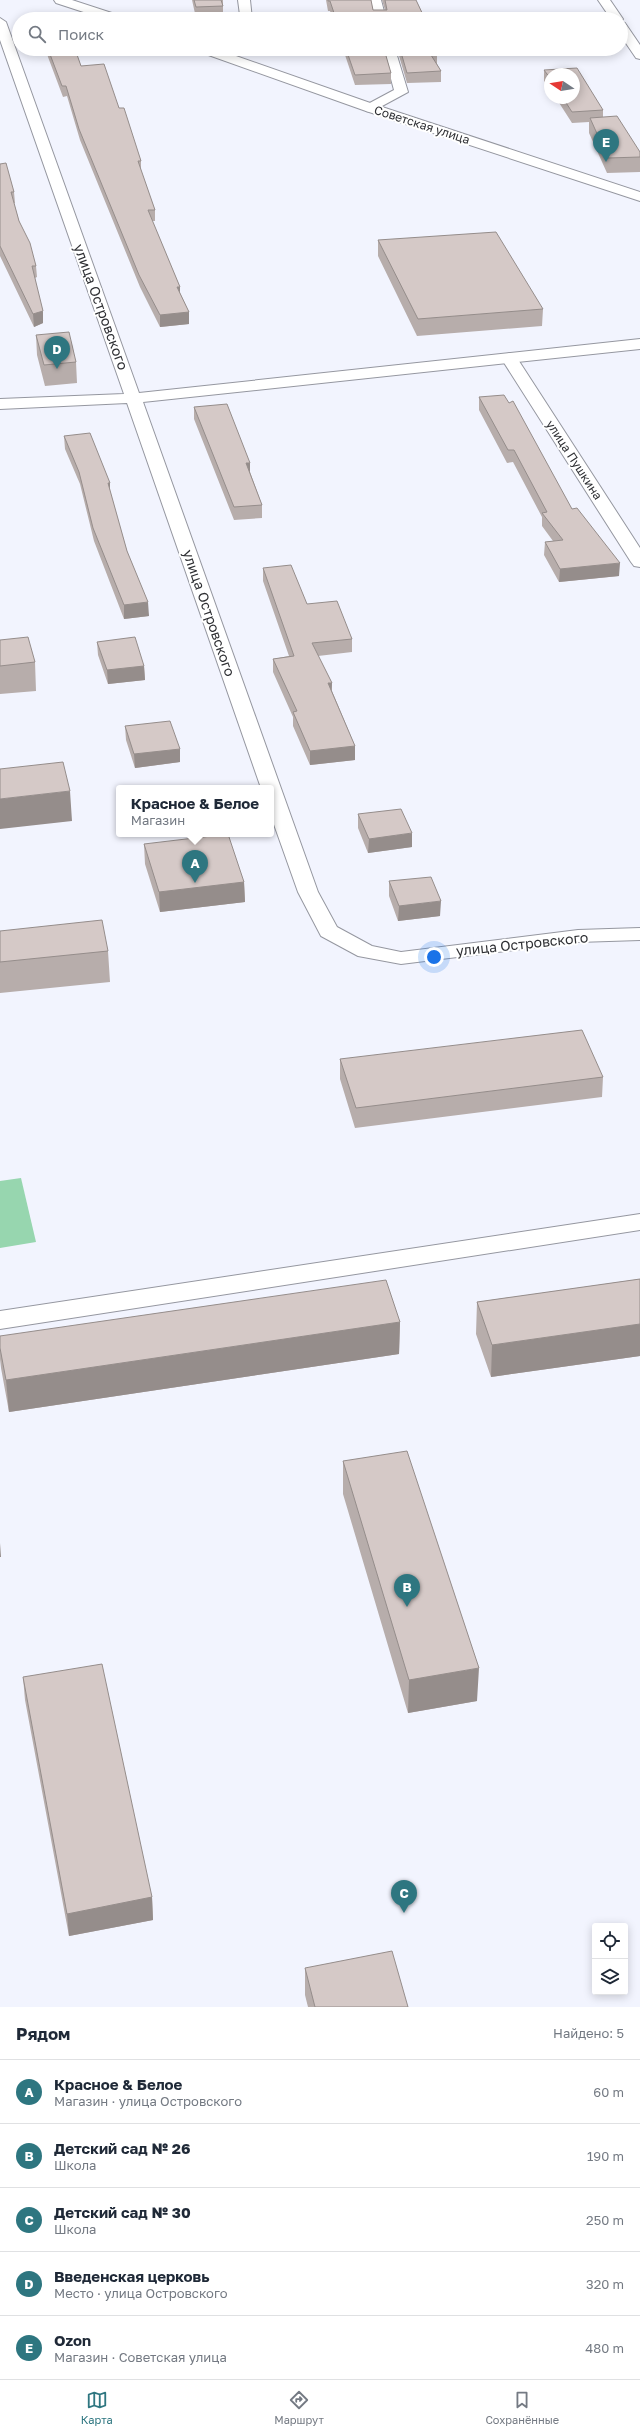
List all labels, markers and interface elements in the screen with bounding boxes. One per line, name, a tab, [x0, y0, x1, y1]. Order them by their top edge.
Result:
search box	[12, 12, 628, 56]
icon: search	[26, 23, 48, 45]
text: Поиск	[58, 25, 104, 43]
north arrow	[544, 68, 580, 104]
street label: Советская улица	[372, 102, 472, 147]
pin: E	[593, 129, 619, 162]
street label: улица Островского	[71, 242, 132, 372]
pin: D	[44, 336, 70, 369]
street label: улица Пушкина	[543, 417, 606, 502]
street label: улица Островского	[180, 547, 239, 678]
popup	[116, 785, 274, 837]
text: Красное & Белое	[131, 794, 259, 812]
text: Магазин	[131, 812, 185, 828]
pin: A	[182, 850, 208, 883]
street label: улица Островского	[455, 928, 589, 959]
your location	[424, 947, 444, 967]
pin: B	[394, 1574, 420, 1607]
pin: C	[391, 1880, 417, 1913]
map controls	[592, 1923, 628, 1995]
button: locate	[592, 1923, 628, 1959]
button: layers	[592, 1959, 628, 1995]
text: Рядом	[16, 2023, 70, 2044]
text: Найдено: 5	[553, 2025, 624, 2041]
text: Красное & Белое	[54, 2075, 182, 2093]
text: A	[24, 2084, 34, 2100]
text: 60 m	[593, 2084, 624, 2100]
text: Магазин · улица Островского	[54, 2093, 242, 2109]
text: Детский сад № 26	[54, 2139, 191, 2157]
text: B	[24, 2148, 34, 2164]
text: 190 m	[587, 2148, 624, 2164]
text: Школа	[54, 2157, 96, 2173]
text: Детский сад № 30	[54, 2203, 191, 2221]
text: C	[24, 2212, 34, 2228]
text: 250 m	[586, 2212, 624, 2228]
text: Школа	[54, 2221, 96, 2237]
text: Введенская церковь	[54, 2267, 210, 2285]
text: D	[24, 2276, 34, 2292]
text: 320 m	[586, 2276, 624, 2292]
text: Место · улица Островского	[54, 2285, 228, 2301]
text: Ozon	[54, 2331, 91, 2349]
text: E	[25, 2340, 33, 2356]
text: 480 m	[585, 2340, 624, 2356]
text: Магазин · Советская улица	[54, 2349, 227, 2365]
tab: Карта	[81, 2389, 113, 2426]
tab: Маршрут	[274, 2389, 324, 2426]
tab: Сохранённые	[485, 2389, 559, 2426]

